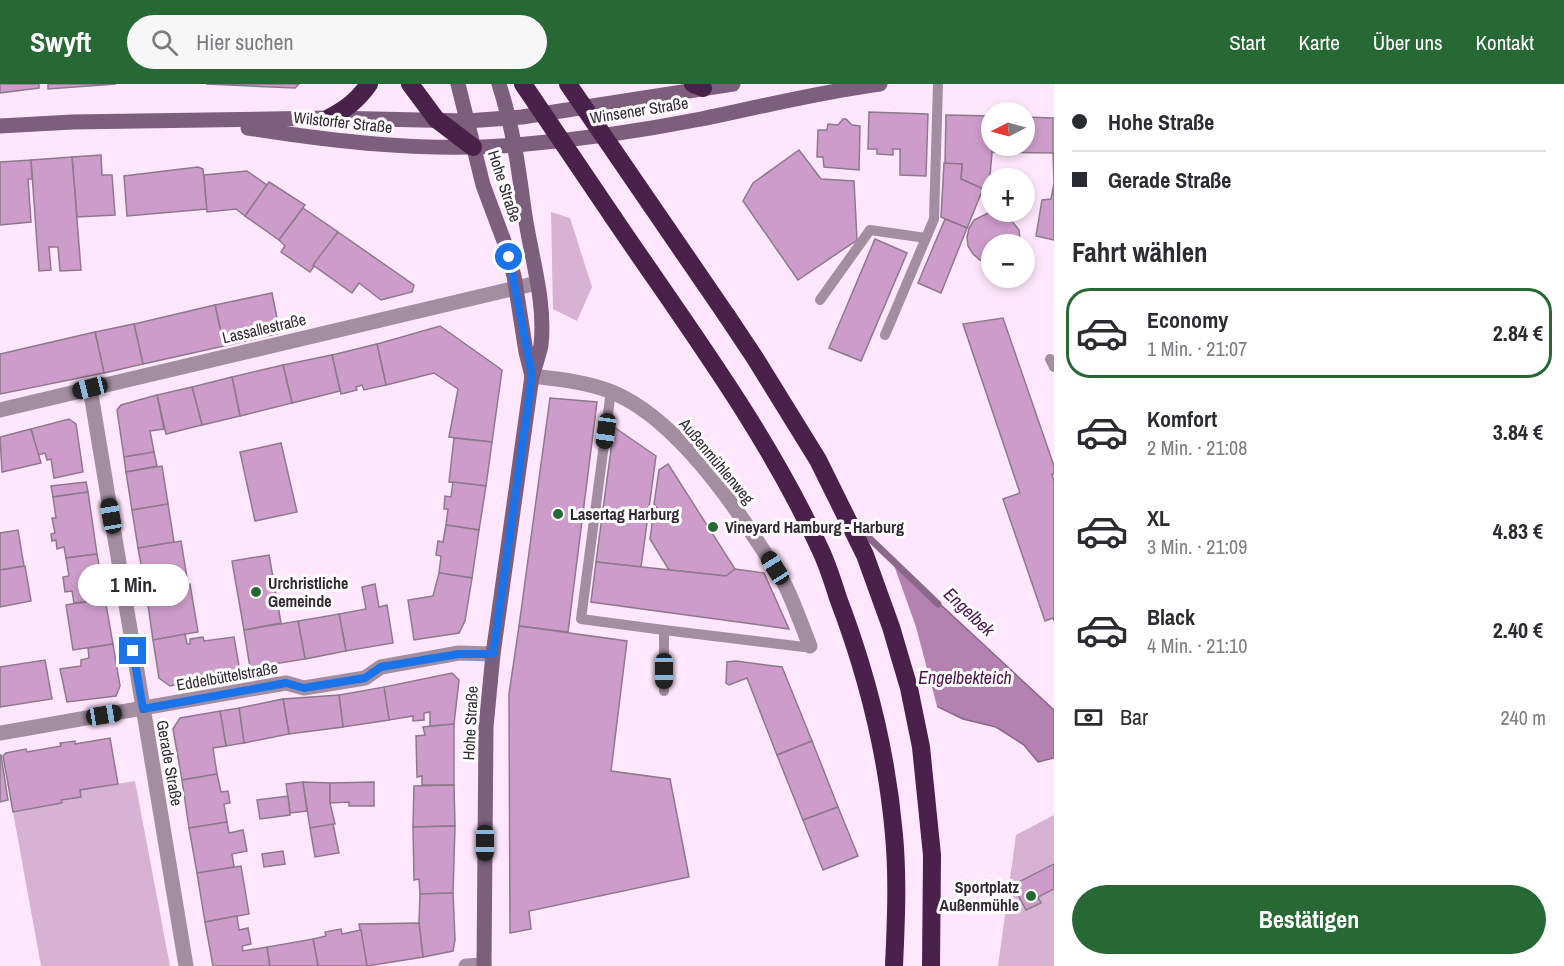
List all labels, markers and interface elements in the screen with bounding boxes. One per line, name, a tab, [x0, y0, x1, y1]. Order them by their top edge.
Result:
search box	[127, 15, 547, 69]
text: Swyft	[30, 23, 91, 61]
icon: search	[148, 26, 181, 59]
text: Hier suchen	[196, 27, 294, 57]
text: Start	[1229, 28, 1266, 57]
text: Karte	[1299, 28, 1340, 57]
text: Über uns	[1373, 28, 1443, 57]
text: Kontakt	[1476, 28, 1534, 57]
street label: Winsener Straße	[588, 91, 690, 129]
north arrow	[981, 102, 1035, 156]
map controls	[981, 102, 1035, 288]
street label: Wilstorfer Straße	[293, 106, 393, 138]
text: Hohe Straße	[1108, 107, 1214, 137]
street label: Hohe Straße	[483, 147, 527, 225]
text: Gerade Straße	[1108, 165, 1231, 195]
button: +	[981, 168, 1035, 222]
button: −	[981, 234, 1035, 288]
text: Fahrt wählen	[1072, 234, 1208, 270]
route start	[495, 243, 522, 270]
text: Economy	[1147, 305, 1228, 335]
icon: car	[1075, 306, 1129, 360]
street label: Lassallestraße	[220, 308, 308, 348]
text: 2.84 €	[1493, 318, 1543, 348]
text: 1 Min. · 21:07	[1147, 335, 1247, 362]
car	[70, 375, 110, 401]
text: Komfort	[1147, 404, 1217, 434]
icon: car	[1075, 405, 1129, 459]
car	[595, 412, 617, 450]
street label: Außenmühlenweg	[674, 413, 760, 509]
text: 3.84 €	[1493, 417, 1543, 447]
text: 2 Min. · 21:08	[1147, 434, 1247, 461]
car	[99, 497, 123, 535]
place label: Lasertag Harburg	[570, 503, 679, 525]
text: XL	[1147, 503, 1170, 533]
icon: car	[1075, 504, 1129, 558]
marker: Lasertag Harburg	[551, 507, 565, 521]
place label: Vineyard Hamburg - Harburg	[725, 516, 904, 538]
text: 4.83 €	[1493, 516, 1543, 546]
marker: Vineyard Hamburg - Harburg	[706, 520, 720, 534]
text: 3 Min. · 21:09	[1147, 533, 1247, 560]
car	[758, 548, 792, 588]
callout: 1 Min.	[78, 564, 188, 606]
text: 1 Min.	[110, 571, 157, 598]
place label: Urchristliche Gemeinde	[268, 572, 348, 612]
water label: Engelbek	[938, 582, 1001, 642]
marker: Urchristliche Gemeinde	[249, 585, 263, 599]
text: Black	[1147, 602, 1195, 632]
icon: car	[1075, 603, 1129, 657]
text: 2.40 €	[1493, 615, 1543, 645]
text: 4 Min. · 21:10	[1147, 632, 1247, 659]
route end	[119, 637, 146, 664]
car	[655, 653, 673, 689]
street label: Eddelbüttelstraße	[174, 656, 280, 696]
water label: Engelbekteich	[918, 665, 1012, 690]
street label: Hohe Straße	[457, 685, 483, 761]
icon: cash	[1072, 701, 1105, 734]
text: Bar	[1120, 702, 1148, 732]
car	[85, 703, 123, 727]
text: 240 m	[1500, 704, 1546, 731]
street label: Gerade Straße	[152, 718, 188, 808]
car	[476, 825, 494, 861]
place label: Sportplatz Außenmühle	[940, 876, 1019, 916]
button: Bestätigen	[1072, 885, 1546, 954]
marker: Sportplatz Außenmühle	[1024, 889, 1038, 903]

